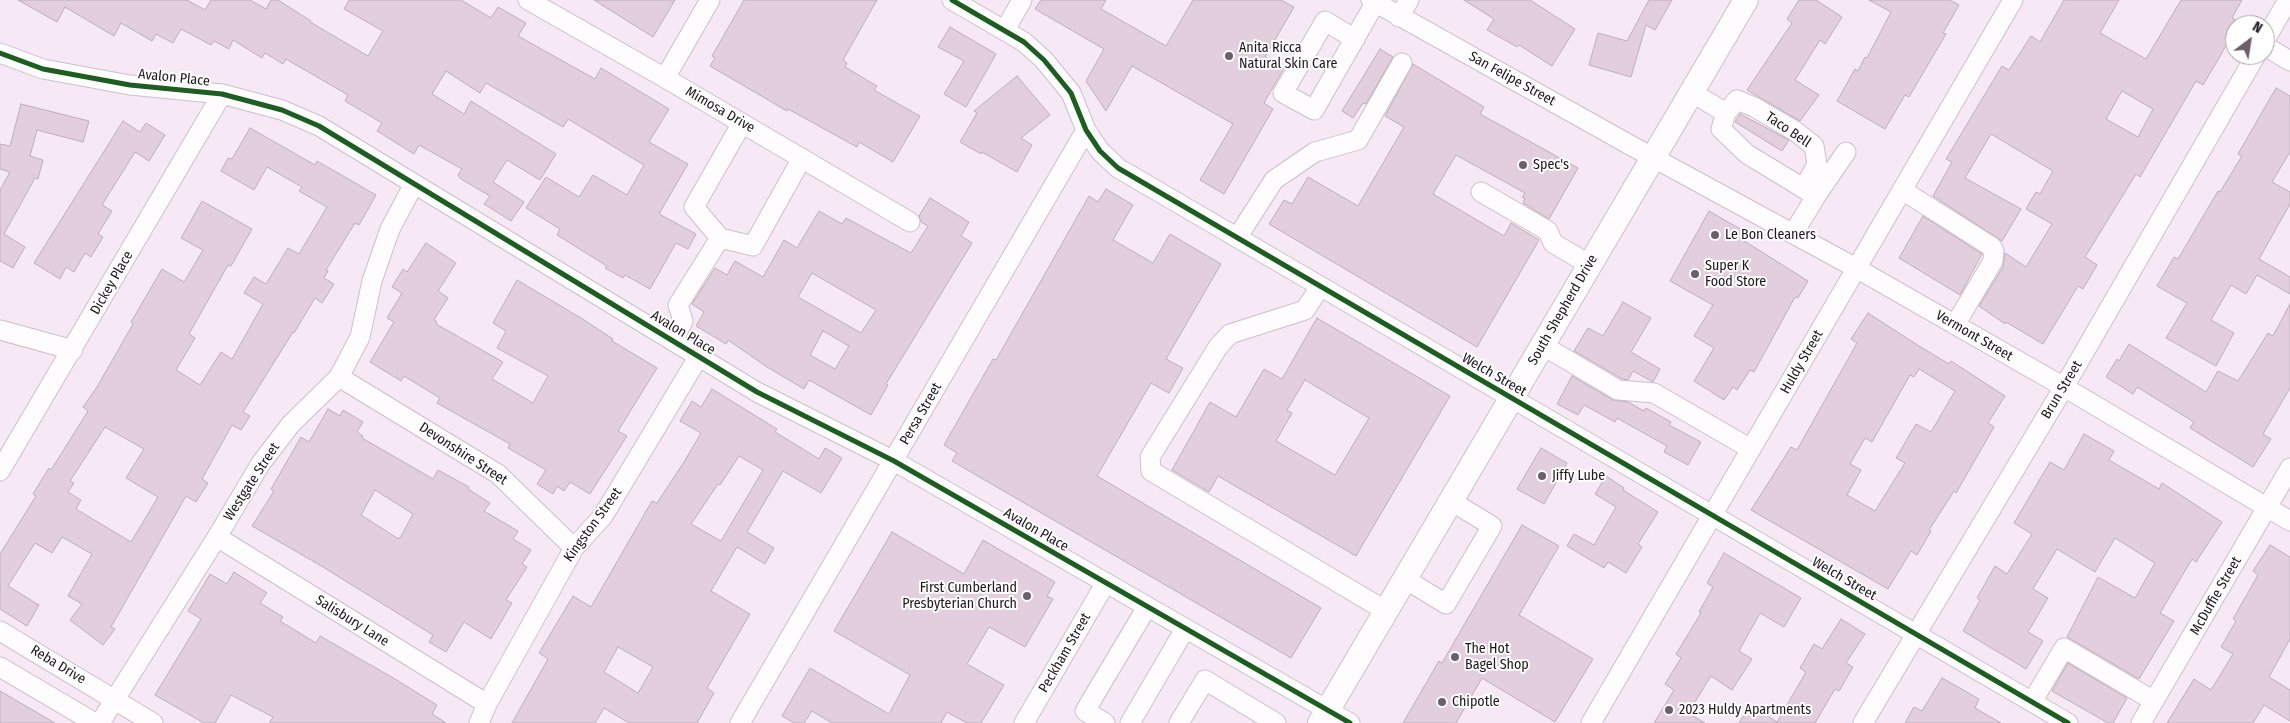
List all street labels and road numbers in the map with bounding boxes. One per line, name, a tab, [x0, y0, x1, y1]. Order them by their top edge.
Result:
street label: San Felipe Street	[1466, 48, 1558, 110]
street label: Avalon Place	[137, 66, 211, 90]
street label: Mimosa Drive	[682, 83, 758, 137]
street label: Taco Bell	[1762, 109, 1814, 151]
street label: Dickey Place	[87, 248, 137, 318]
street label: South Shepherd Drive	[1525, 252, 1601, 368]
street label: Avalon Place	[648, 307, 718, 359]
street label: Vermont Street	[1932, 307, 2016, 365]
street label: Huldy Street	[1777, 327, 1827, 397]
street label: Welch Street	[1459, 350, 1529, 400]
street label: Brun Street	[2038, 358, 2086, 422]
street label: Persa Street	[896, 380, 946, 448]
street label: Devonshire Street	[416, 419, 510, 489]
street label: Westgate Street	[221, 440, 283, 524]
street label: Kingston Street	[560, 485, 626, 565]
street label: Avalon Place	[1001, 505, 1071, 555]
street label: Welch Street	[1809, 554, 1879, 604]
street label: McDuffie Street	[2187, 554, 2245, 638]
street label: Salisbury Lane	[312, 592, 392, 650]
street label: Peckham Street	[1035, 610, 1095, 696]
street label: Reba Drive	[27, 642, 89, 688]

